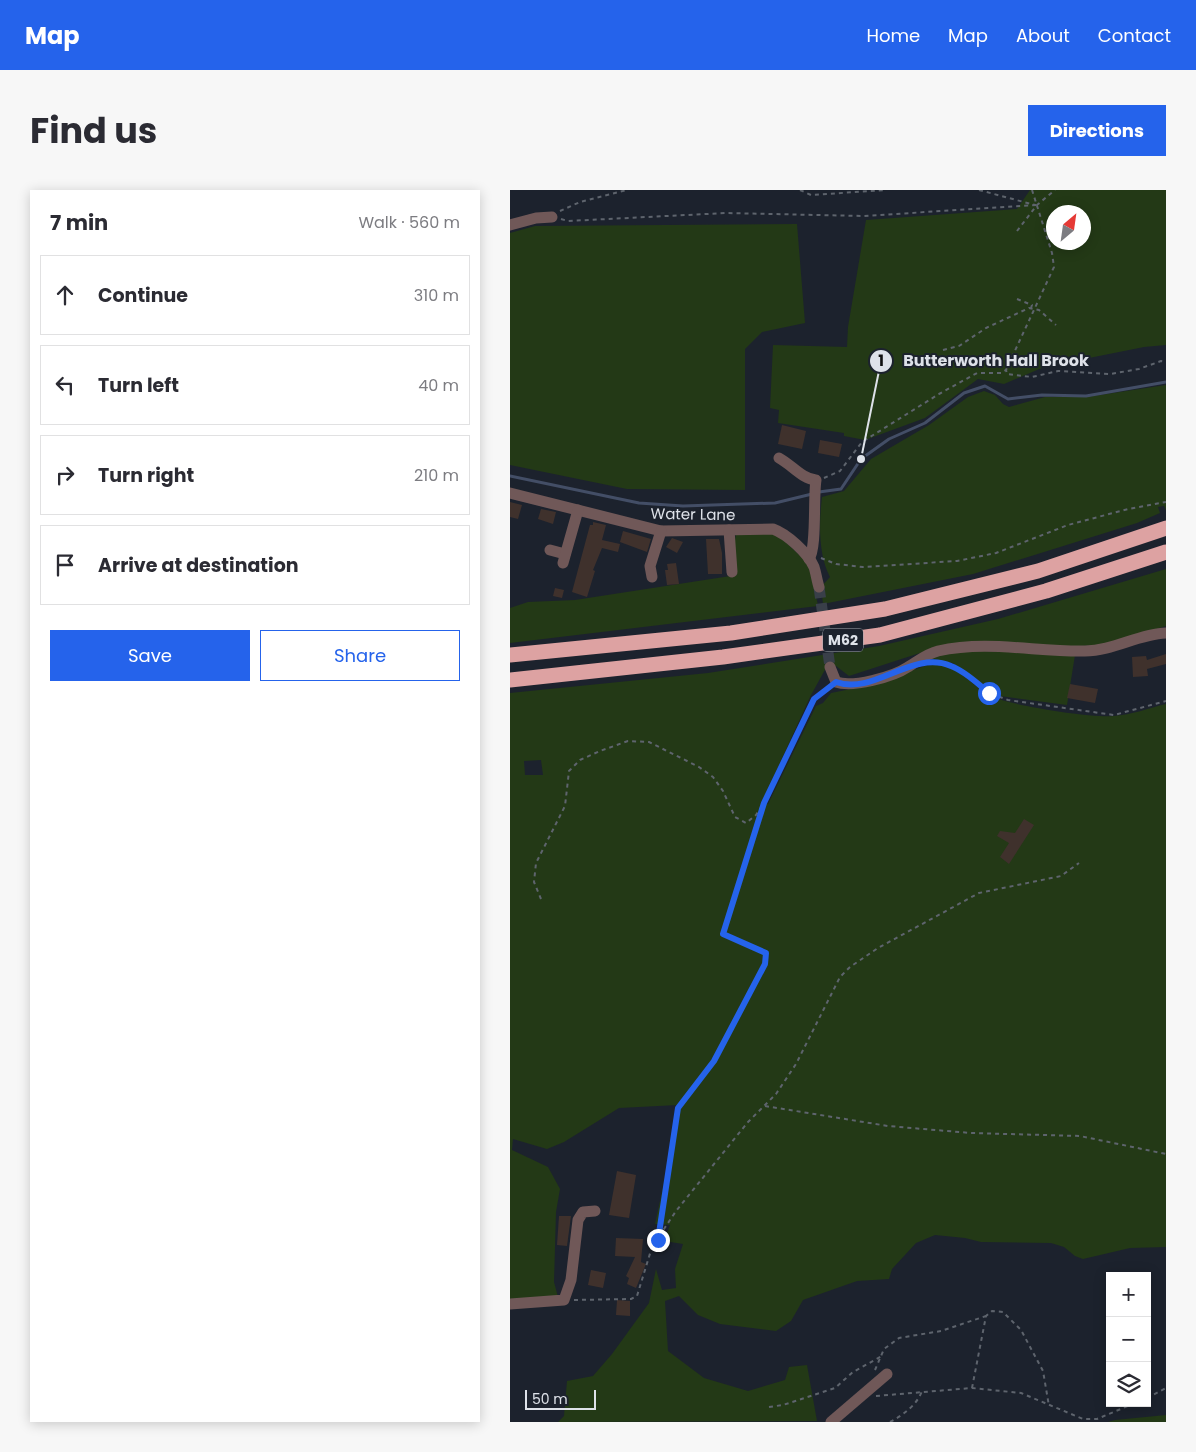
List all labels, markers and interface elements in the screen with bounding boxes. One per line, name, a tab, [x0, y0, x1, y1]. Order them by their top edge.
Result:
text: Map	[25, 19, 80, 52]
text: Home	[866, 23, 920, 48]
text: Map	[948, 23, 988, 48]
text: About	[1016, 23, 1070, 48]
text: Contact	[1098, 23, 1171, 48]
button: Directions	[1028, 105, 1166, 156]
text: Find us	[30, 106, 157, 155]
north arrow	[1046, 205, 1091, 250]
text: 7 min	[50, 208, 108, 237]
text: Walk · 560 m	[358, 211, 460, 234]
icon: ahead	[51, 281, 79, 309]
text: Continue	[98, 282, 188, 309]
text: 310 m	[414, 284, 459, 307]
callout: Butterworth Hall Brook	[868, 345, 1099, 376]
text: Butterworth Hall Brook	[903, 349, 1089, 372]
text: 1	[878, 350, 884, 371]
icon: left	[51, 371, 79, 399]
text: Turn left	[98, 372, 179, 399]
text: 40 m	[418, 374, 459, 397]
icon: right	[51, 461, 79, 489]
text: Turn right	[98, 462, 194, 489]
text: 210 m	[414, 464, 459, 487]
street label: Water Lane	[650, 503, 736, 525]
icon: arrive	[51, 551, 79, 579]
text: Arrive at destination	[98, 552, 299, 579]
road number: M62	[823, 628, 863, 652]
button: Save	[50, 630, 250, 681]
button: Share	[260, 630, 460, 681]
route start	[978, 682, 1001, 705]
route end	[647, 1229, 670, 1252]
map controls	[1106, 1272, 1151, 1407]
button: +	[1106, 1272, 1151, 1317]
button: −	[1106, 1317, 1151, 1362]
button: layers	[1106, 1362, 1151, 1407]
scale bar	[525, 1387, 596, 1410]
text: 50 m	[532, 1389, 568, 1409]

